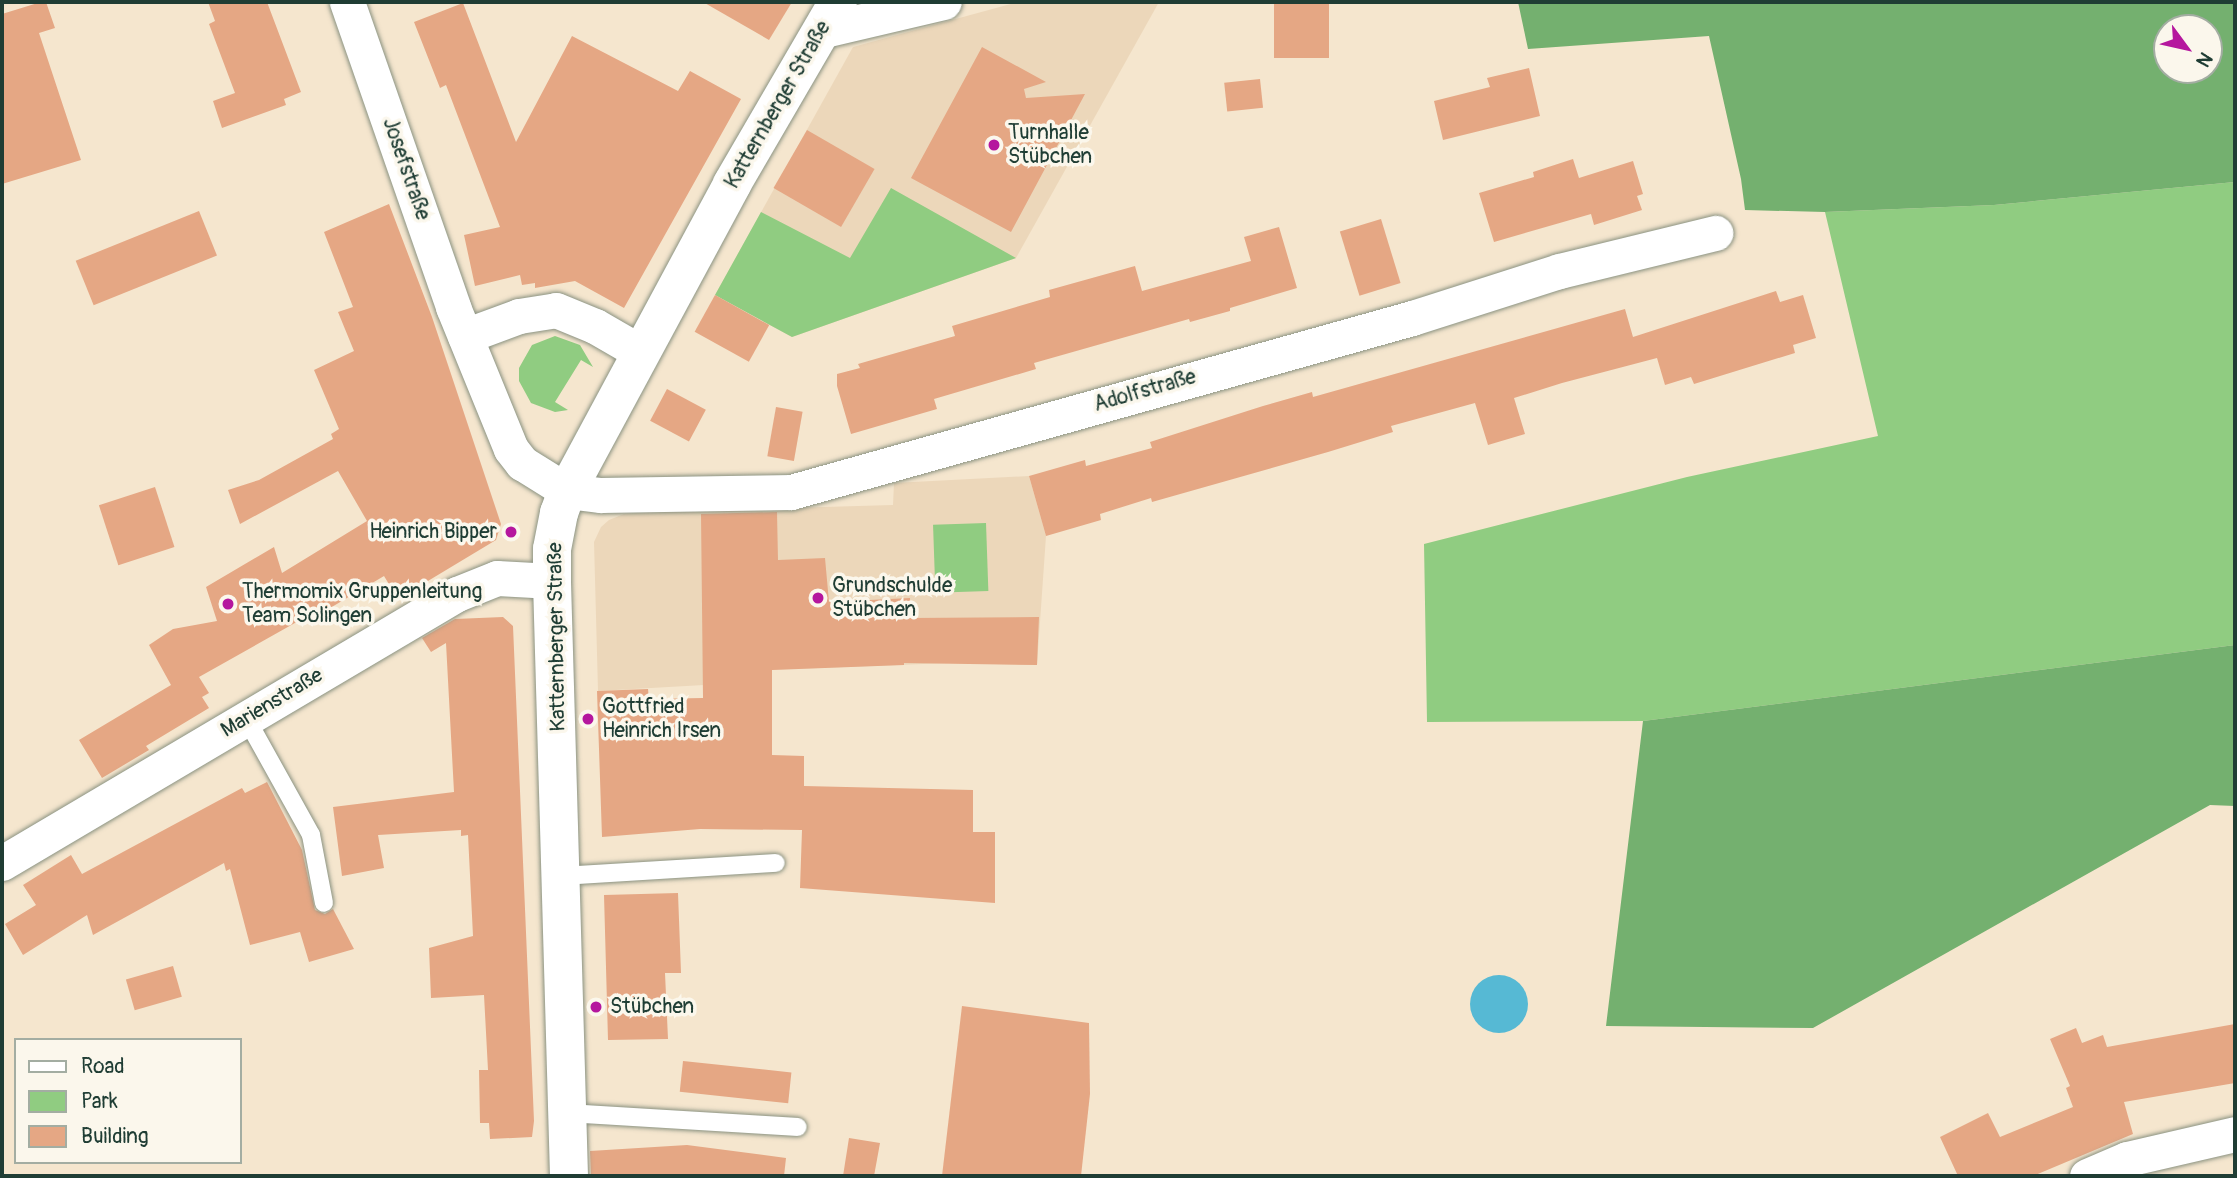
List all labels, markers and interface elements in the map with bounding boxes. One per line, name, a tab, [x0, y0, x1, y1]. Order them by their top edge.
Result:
north arrow	[2153, 14, 2223, 84]
street label: Katternberger Straße	[720, 17, 836, 193]
text: N	[2190, 47, 2218, 71]
street label: Josefstraße	[377, 115, 435, 223]
place label: Turnhalle Stübchen	[1008, 120, 1092, 170]
marker: Turnhalle Stübchen	[986, 137, 1002, 153]
street label: Adolfstraße	[1091, 364, 1199, 418]
place label: Heinrich Bipper	[369, 519, 497, 545]
marker: Heinrich Bipper	[503, 524, 519, 540]
street label: Katternberger Straße	[543, 542, 571, 732]
place label: Grundschulde Stübchen	[832, 573, 952, 623]
place label: Thermomix Gruppenleitung Team Solingen	[242, 579, 482, 629]
marker: Grundschulde Stübchen	[810, 590, 826, 606]
marker: Thermomix Gruppenleitung Team Solingen	[220, 596, 236, 612]
street label: Marienstraße	[216, 663, 328, 743]
place label: Gottfried Heinrich Irsen	[602, 694, 721, 744]
marker: Gottfried Heinrich Irsen	[580, 711, 596, 727]
place label: Stübchen	[610, 994, 694, 1020]
marker: Stübchen	[588, 999, 604, 1015]
legend	[14, 1038, 242, 1164]
text: Road	[81, 1053, 125, 1080]
text: Park	[81, 1088, 118, 1115]
text: Building	[81, 1123, 148, 1150]

